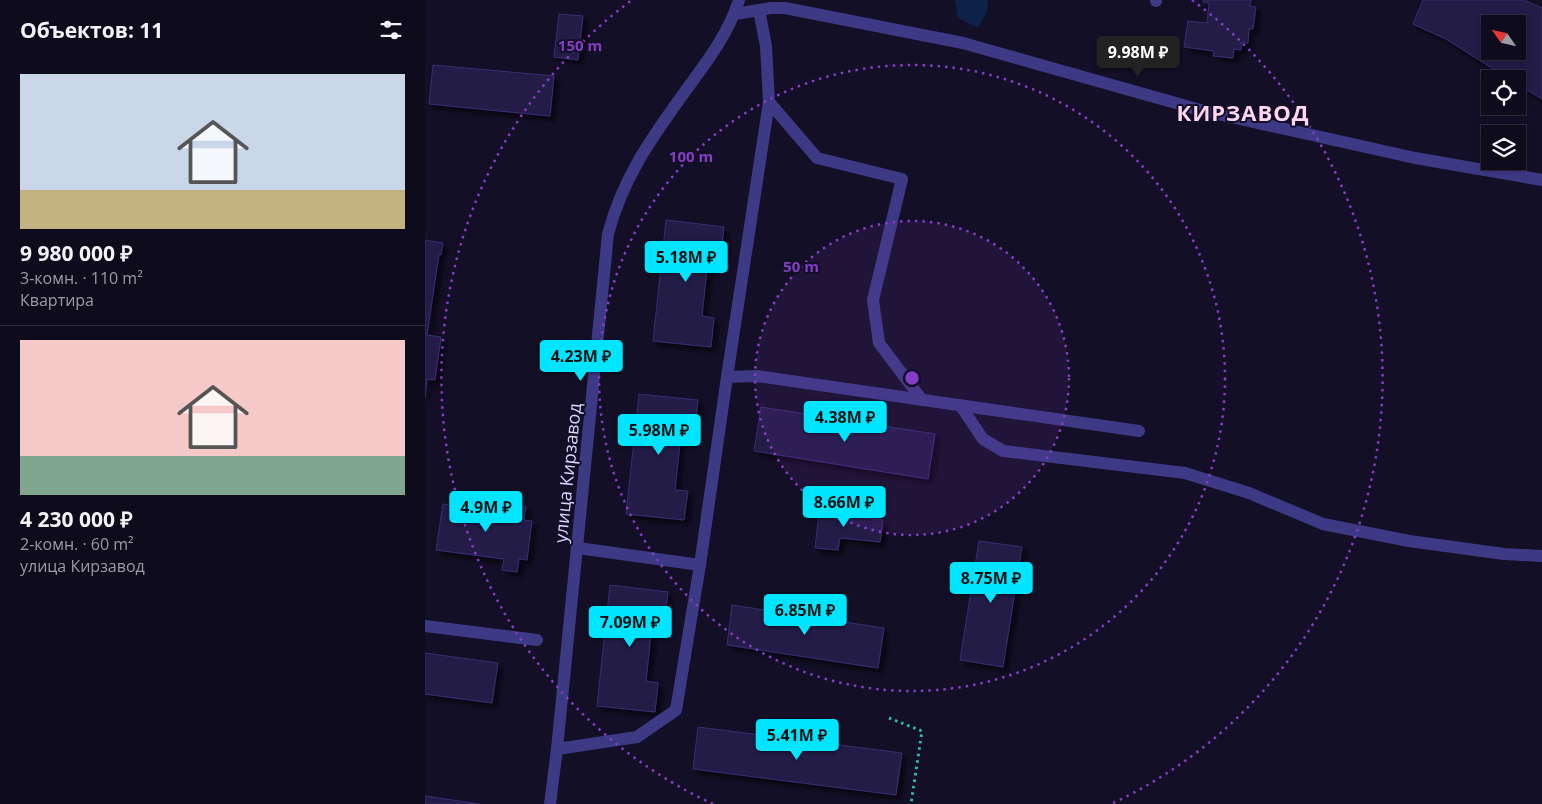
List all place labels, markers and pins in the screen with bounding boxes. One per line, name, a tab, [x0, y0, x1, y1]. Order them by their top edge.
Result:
pin: 9.98M ₽	[1092, 36, 1184, 78]
pin: 5.18M ₽	[640, 240, 732, 283]
pin: 4.23M ₽	[535, 340, 627, 382]
centre of rings	[903, 369, 921, 387]
pin: 4.38M ₽	[799, 400, 891, 443]
pin: 5.98M ₽	[613, 414, 705, 456]
pin: 8.66M ₽	[798, 486, 890, 528]
pin: 4.9M ₽	[445, 490, 527, 533]
pin: 8.75M ₽	[945, 562, 1037, 604]
pin: 6.85M ₽	[759, 594, 851, 636]
pin: 7.09M ₽	[584, 606, 676, 648]
pin: 5.41M ₽	[751, 718, 843, 761]

